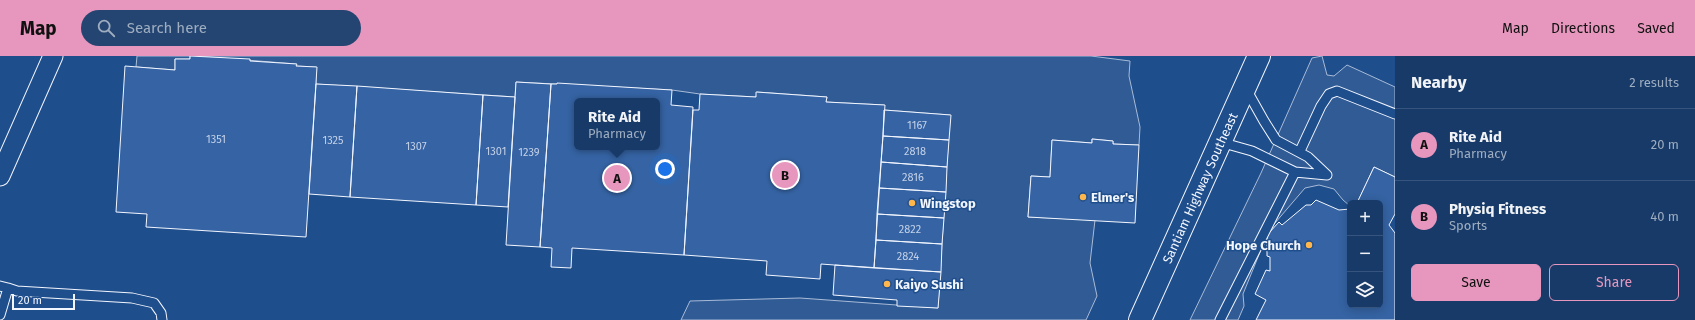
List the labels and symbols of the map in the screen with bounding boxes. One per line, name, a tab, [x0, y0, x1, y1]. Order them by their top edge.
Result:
street label: Santiam Highway Southeast	[1159, 110, 1240, 266]
house number: 1167	[907, 119, 927, 132]
house number: 1351	[206, 133, 226, 146]
house number: 1325	[322, 134, 344, 147]
house number: 1307	[405, 140, 427, 153]
house number: 1301	[486, 145, 506, 158]
house number: 2818	[904, 145, 926, 158]
house number: 1239	[518, 146, 540, 159]
your location	[655, 159, 675, 179]
pin: B	[772, 160, 798, 190]
pin: A	[604, 163, 630, 193]
house number: 2816	[902, 171, 924, 184]
place label: Elmer's	[1091, 190, 1135, 205]
marker: Elmer's	[1078, 192, 1088, 202]
place label: Wingstop	[920, 196, 976, 211]
marker: Wingstop	[907, 198, 917, 208]
house number: 2822	[899, 223, 921, 236]
place label: Hope Church	[1226, 238, 1301, 253]
marker: Hope Church	[1304, 240, 1314, 250]
house number: 2824	[897, 250, 919, 263]
place label: Kaiyo Sushi	[895, 277, 964, 292]
marker: Kaiyo Sushi	[882, 279, 892, 289]
scale bar	[12, 292, 75, 311]

